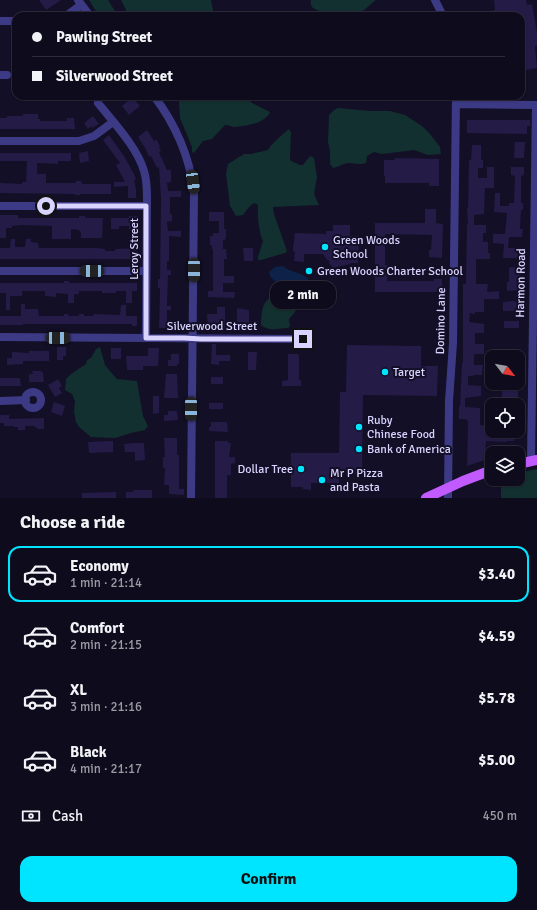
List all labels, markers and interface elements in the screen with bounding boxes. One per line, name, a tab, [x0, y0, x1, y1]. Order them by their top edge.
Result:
text: Pawling Street	[56, 28, 152, 46]
text: Silverwood Street	[56, 67, 173, 85]
car	[185, 169, 201, 195]
route start	[37, 197, 55, 215]
street label: Leroy Street	[127, 218, 142, 280]
place label: Green Woods School	[333, 233, 400, 262]
marker: Green Woods School	[320, 242, 330, 252]
street label: Harmon Road	[513, 248, 529, 318]
car	[188, 258, 200, 282]
place label: Green Woods Charter School	[317, 264, 464, 279]
car	[80, 265, 104, 277]
marker: Green Woods Charter School	[304, 266, 314, 276]
callout: 2 min	[270, 281, 336, 309]
text: 2 min	[287, 287, 319, 303]
street label: Domino Lane	[433, 287, 449, 355]
street label: Silverwood Street	[167, 319, 257, 334]
route end	[294, 330, 312, 348]
car	[46, 332, 70, 344]
north arrow	[485, 350, 525, 390]
map controls	[485, 350, 525, 486]
place label: Target	[393, 365, 425, 380]
marker: Target	[380, 367, 390, 377]
car	[185, 397, 197, 421]
button: locate	[485, 398, 525, 438]
place label: Ruby Chinese Food	[367, 413, 435, 442]
marker: Ruby Chinese Food	[354, 422, 364, 432]
place label: Bank of America	[367, 442, 451, 457]
marker: Bank of America	[354, 444, 364, 454]
button: layers	[485, 446, 525, 486]
place label: Dollar Tree	[237, 462, 293, 477]
marker: Dollar Tree	[296, 464, 306, 474]
place label: Mr P Pizza and Pasta	[330, 466, 383, 495]
marker: Mr P Pizza and Pasta	[317, 475, 327, 485]
text: Choose a ride	[20, 511, 125, 533]
icon: car	[22, 556, 58, 592]
text: Economy	[70, 557, 129, 575]
text: $3.40	[478, 565, 515, 583]
text: 1 min · 21:14	[70, 575, 142, 591]
icon: car	[22, 618, 58, 654]
text: Comfort	[70, 619, 124, 637]
text: $4.59	[478, 627, 515, 645]
text: 2 min · 21:15	[70, 637, 142, 653]
icon: car	[22, 680, 58, 716]
text: XL	[70, 681, 87, 699]
text: $5.78	[478, 689, 515, 707]
text: 3 min · 21:16	[70, 699, 142, 715]
icon: car	[22, 742, 58, 778]
text: Black	[70, 743, 107, 761]
text: $5.00	[478, 751, 515, 769]
text: 4 min · 21:17	[70, 761, 142, 777]
icon: cash	[20, 805, 42, 827]
text: Cash	[52, 807, 83, 825]
text: 450 m	[483, 808, 517, 824]
button: Confirm	[20, 856, 517, 902]

